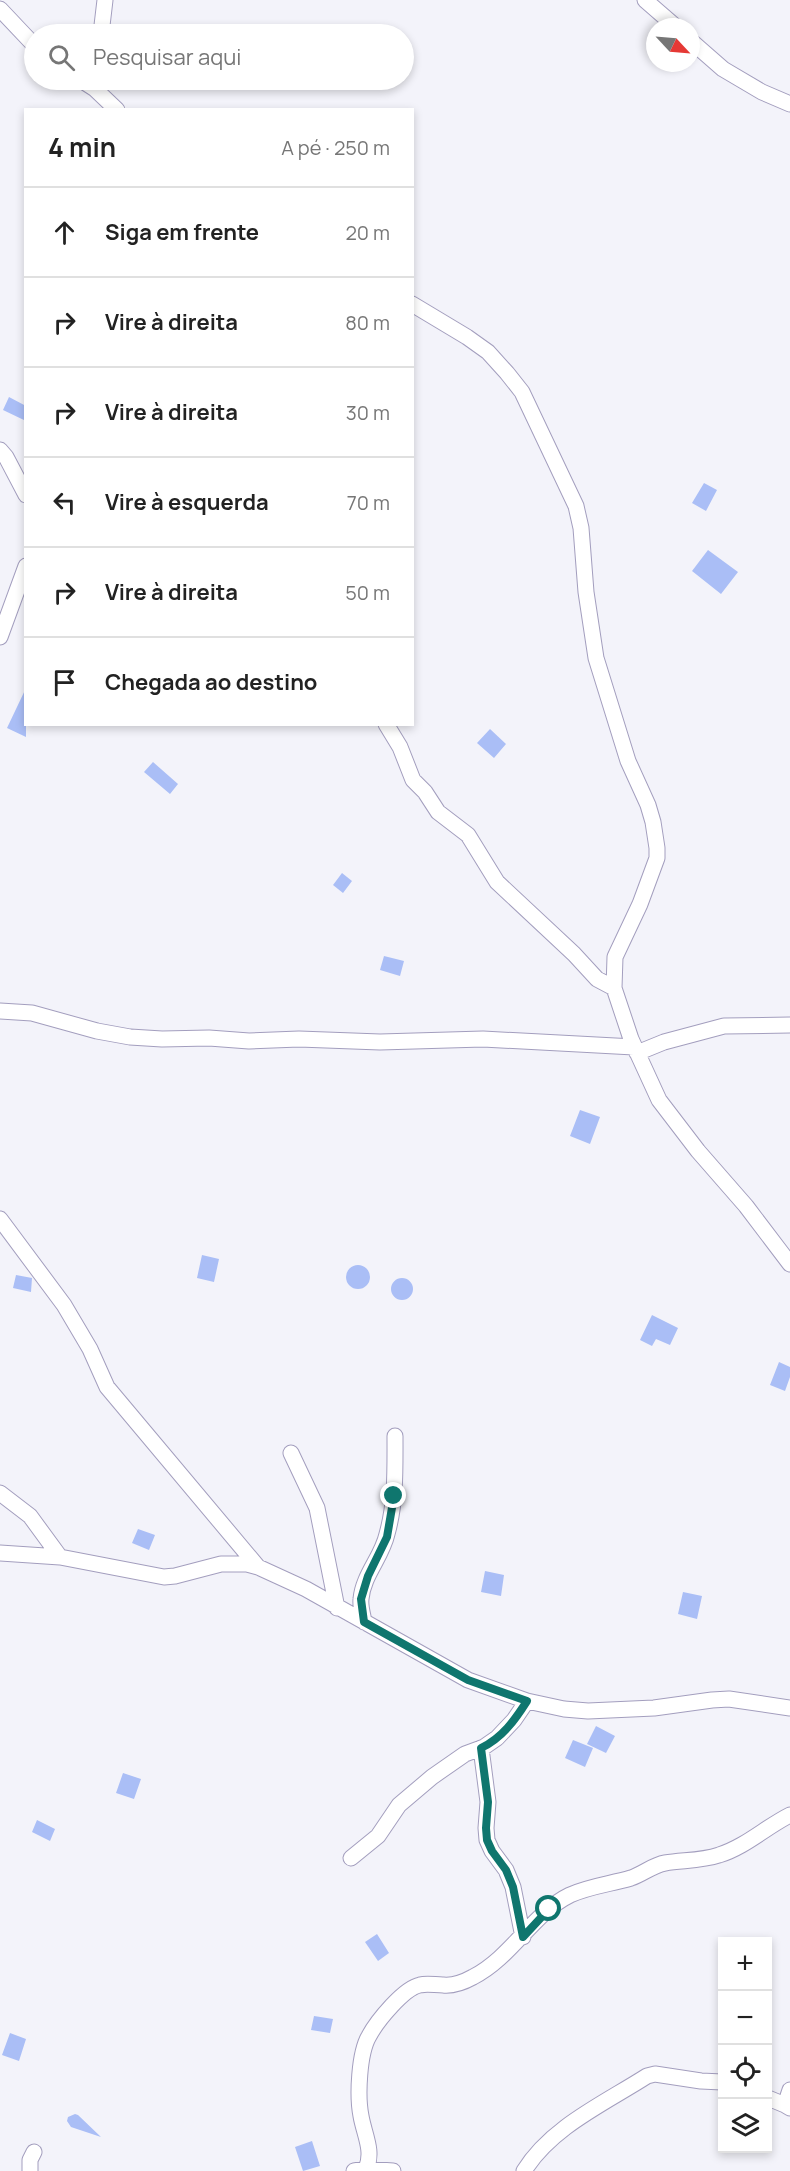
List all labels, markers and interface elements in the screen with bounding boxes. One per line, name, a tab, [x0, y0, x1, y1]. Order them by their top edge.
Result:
north arrow	[646, 18, 700, 72]
search box	[24, 24, 414, 90]
icon: search	[45, 41, 78, 74]
text: Pesquisar aqui	[93, 42, 241, 72]
text: 4 min	[48, 129, 116, 165]
text: A pé · 250 m	[281, 134, 390, 161]
icon: ahead	[48, 216, 81, 249]
text: Siga em frente	[105, 217, 259, 247]
text: 20 m	[345, 219, 390, 246]
icon: right	[48, 306, 81, 339]
text: Vire à direita	[105, 307, 238, 337]
text: 80 m	[345, 309, 390, 336]
icon: right	[48, 396, 81, 429]
text: Vire à direita	[105, 397, 238, 427]
text: 30 m	[346, 399, 390, 426]
icon: left	[48, 486, 81, 519]
text: Vire à esquerda	[105, 487, 269, 517]
text: 70 m	[347, 489, 390, 516]
icon: right	[48, 576, 81, 609]
text: Vire à direita	[105, 577, 238, 607]
text: 50 m	[345, 579, 390, 606]
icon: arrive	[48, 666, 81, 699]
text: Chegada ao destino	[105, 667, 317, 697]
route end	[380, 1482, 406, 1508]
route start	[535, 1895, 561, 1921]
map controls	[718, 1937, 772, 2153]
button: +	[718, 1937, 772, 1991]
button: −	[718, 1991, 772, 2045]
button: locate	[718, 2045, 772, 2099]
button: layers	[718, 2099, 772, 2153]

